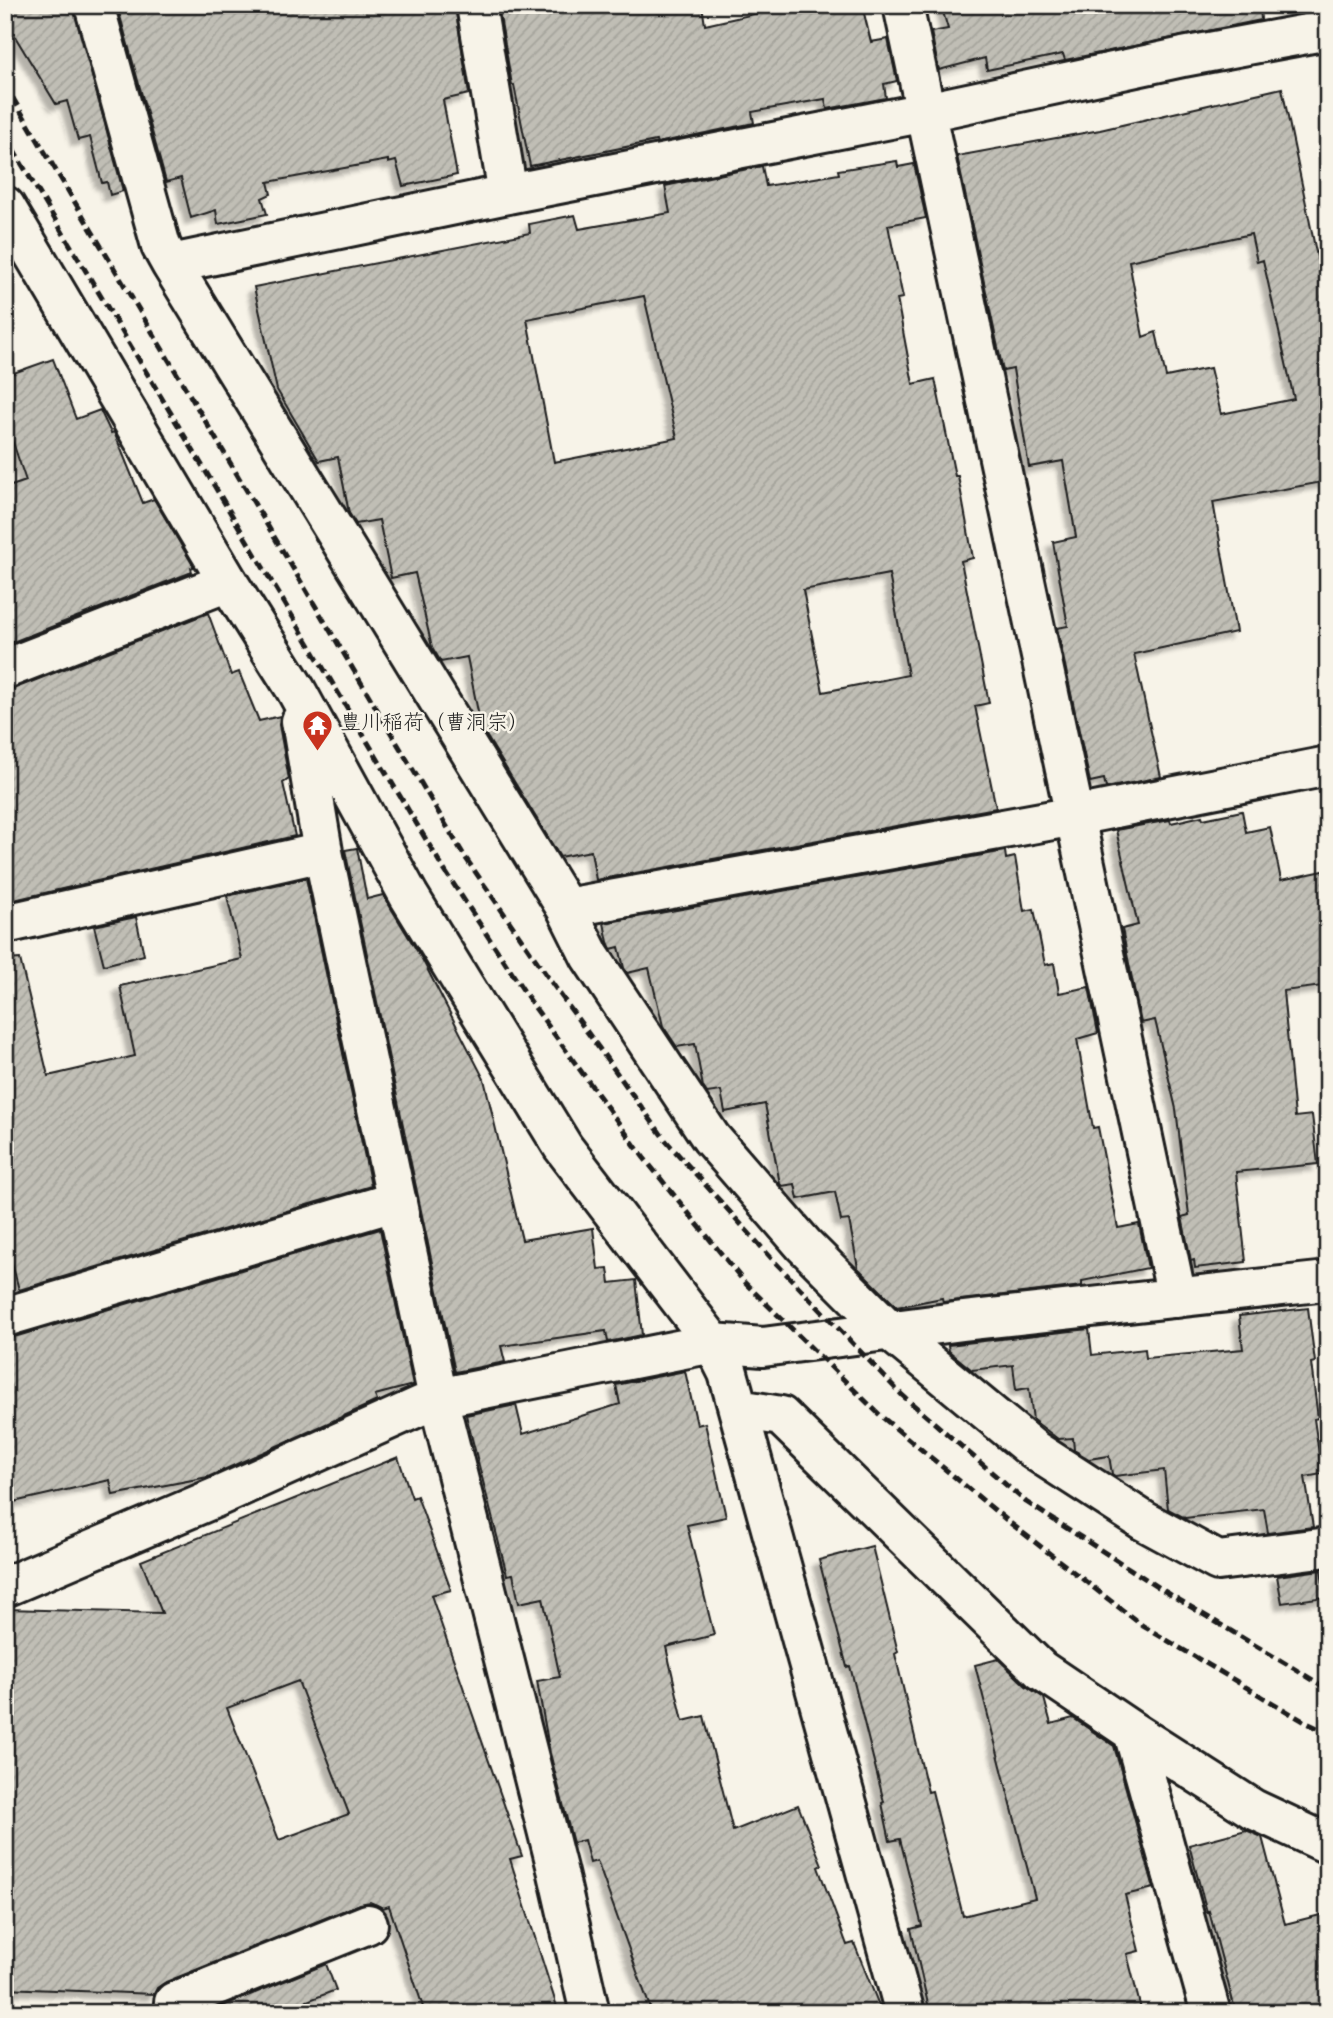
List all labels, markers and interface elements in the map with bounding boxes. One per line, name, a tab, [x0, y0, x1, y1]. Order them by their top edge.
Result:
temple icon: 豊川稲荷（曹洞宗）	[300, 708, 334, 752]
place label: 豊川稲荷（曹洞宗）	[340, 710, 529, 740]

